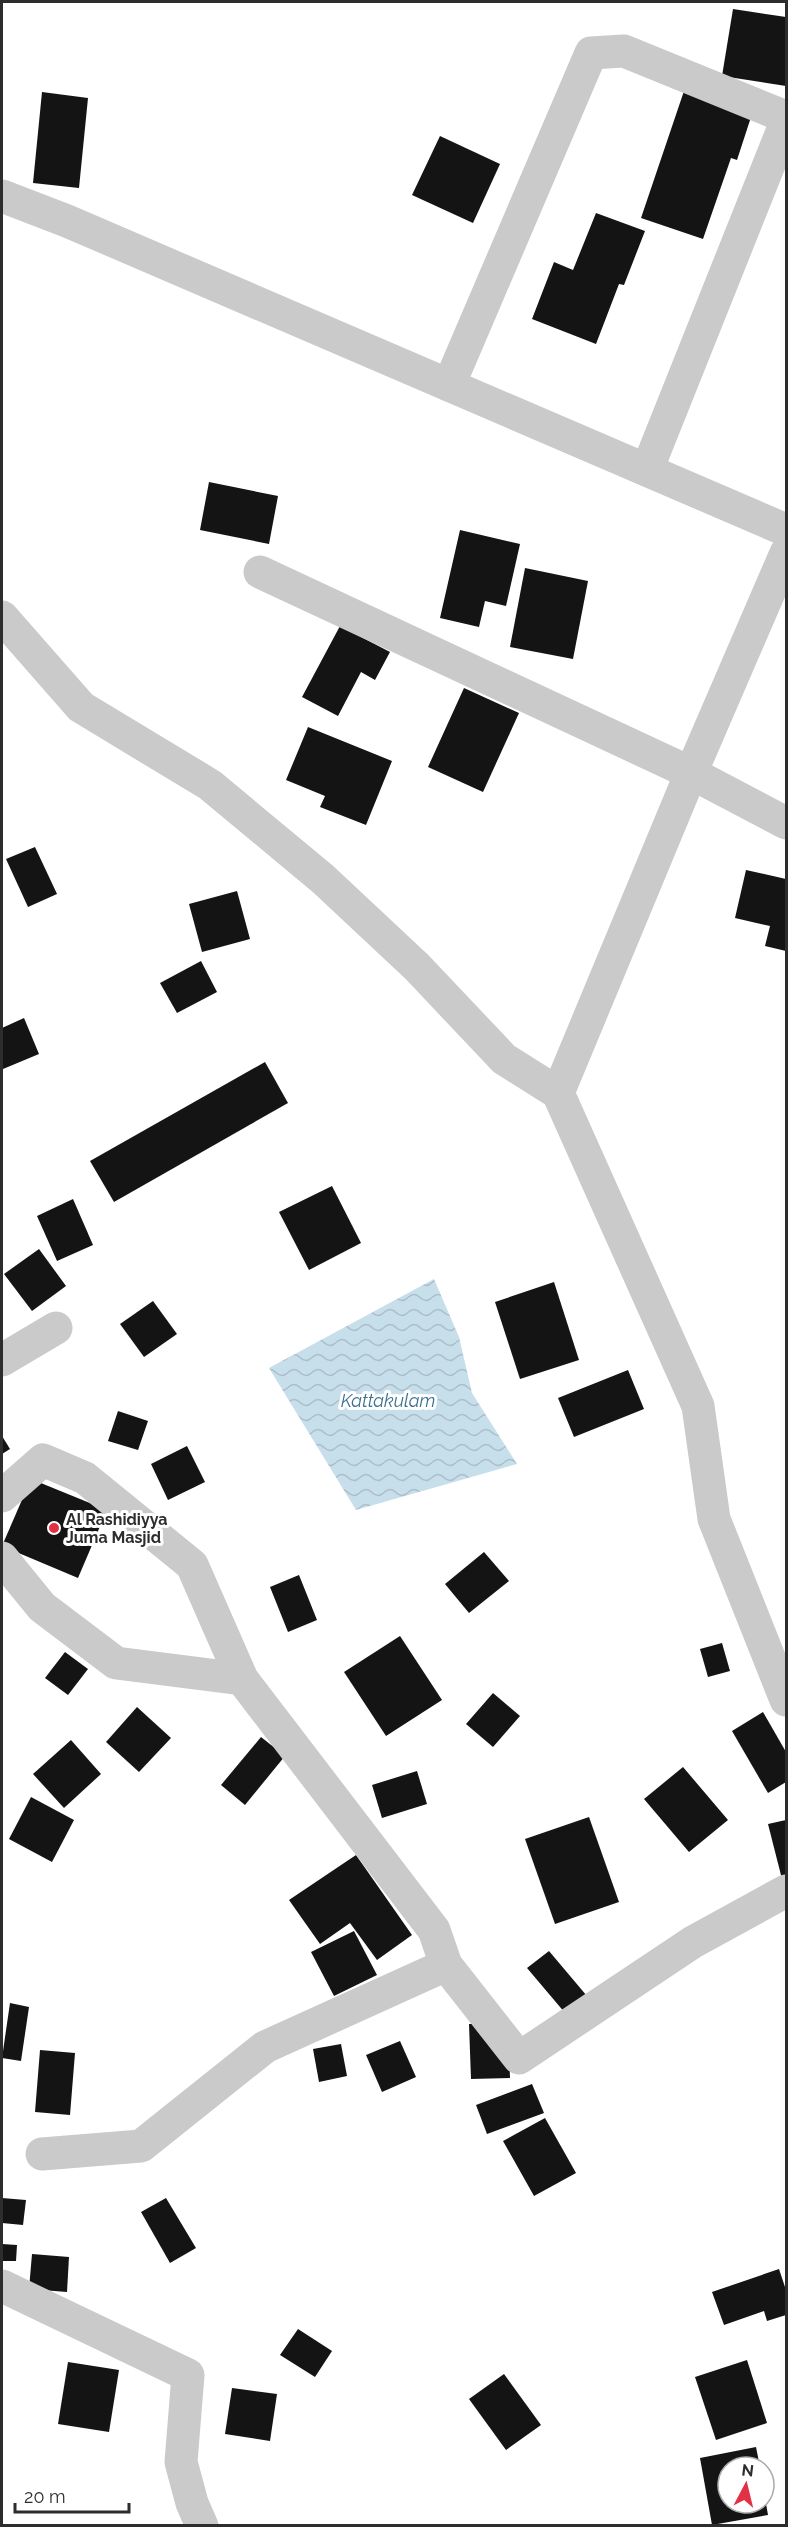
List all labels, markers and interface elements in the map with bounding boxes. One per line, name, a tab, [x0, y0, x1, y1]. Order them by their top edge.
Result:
water label: Kattakulam	[341, 1390, 435, 1411]
place label: Al Rashidiyya Juma Masjid	[66, 1510, 168, 1547]
marker: Al Rashidiyya Juma Masjid	[47, 1521, 61, 1535]
north arrow	[716, 2455, 776, 2515]
text: N	[741, 2460, 755, 2481]
scale bar	[15, 2476, 129, 2514]
text: 20 m	[24, 2486, 66, 2507]

